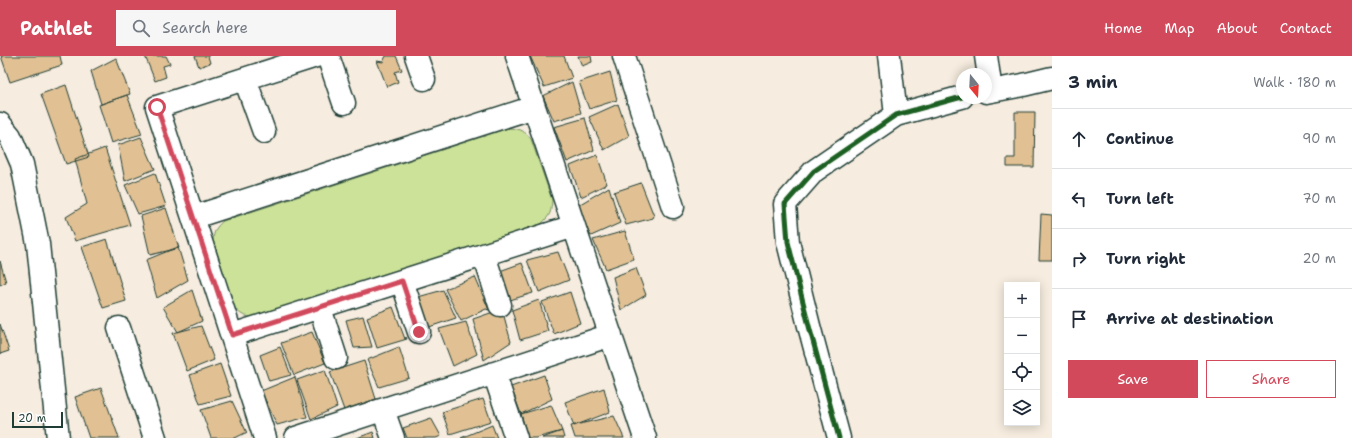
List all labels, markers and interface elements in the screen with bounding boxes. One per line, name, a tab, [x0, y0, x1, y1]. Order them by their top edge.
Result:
search box	[116, 10, 396, 46]
text: Pathlet	[20, 16, 92, 41]
icon: search	[130, 17, 152, 39]
text: Search here	[162, 18, 248, 38]
text: Home	[1104, 19, 1143, 37]
text: Map	[1165, 19, 1195, 37]
text: About	[1217, 19, 1258, 37]
text: Contact	[1280, 19, 1332, 37]
north arrow	[956, 68, 992, 104]
text: 3 min	[1068, 71, 1118, 93]
text: Walk · 180 m	[1253, 74, 1336, 91]
route start	[148, 98, 166, 116]
icon: ahead	[1068, 128, 1090, 150]
text: Continue	[1106, 129, 1174, 149]
text: 90 m	[1302, 130, 1336, 147]
icon: left	[1068, 188, 1090, 210]
text: Turn left	[1106, 189, 1174, 209]
text: 70 m	[1302, 190, 1336, 207]
icon: right	[1068, 248, 1090, 270]
text: Turn right	[1106, 249, 1186, 269]
text: 20 m	[1303, 250, 1336, 267]
map controls	[1004, 282, 1040, 426]
button: +	[1004, 282, 1040, 318]
icon: arrive	[1068, 308, 1090, 330]
text: Arrive at destination	[1106, 309, 1274, 329]
button: −	[1004, 318, 1040, 354]
route end	[410, 323, 428, 341]
button: locate	[1004, 354, 1040, 390]
button: Save	[1068, 360, 1198, 398]
button: Share	[1206, 360, 1336, 398]
button: layers	[1004, 390, 1040, 426]
scale bar	[12, 410, 63, 429]
text: 20 m	[18, 411, 46, 426]

